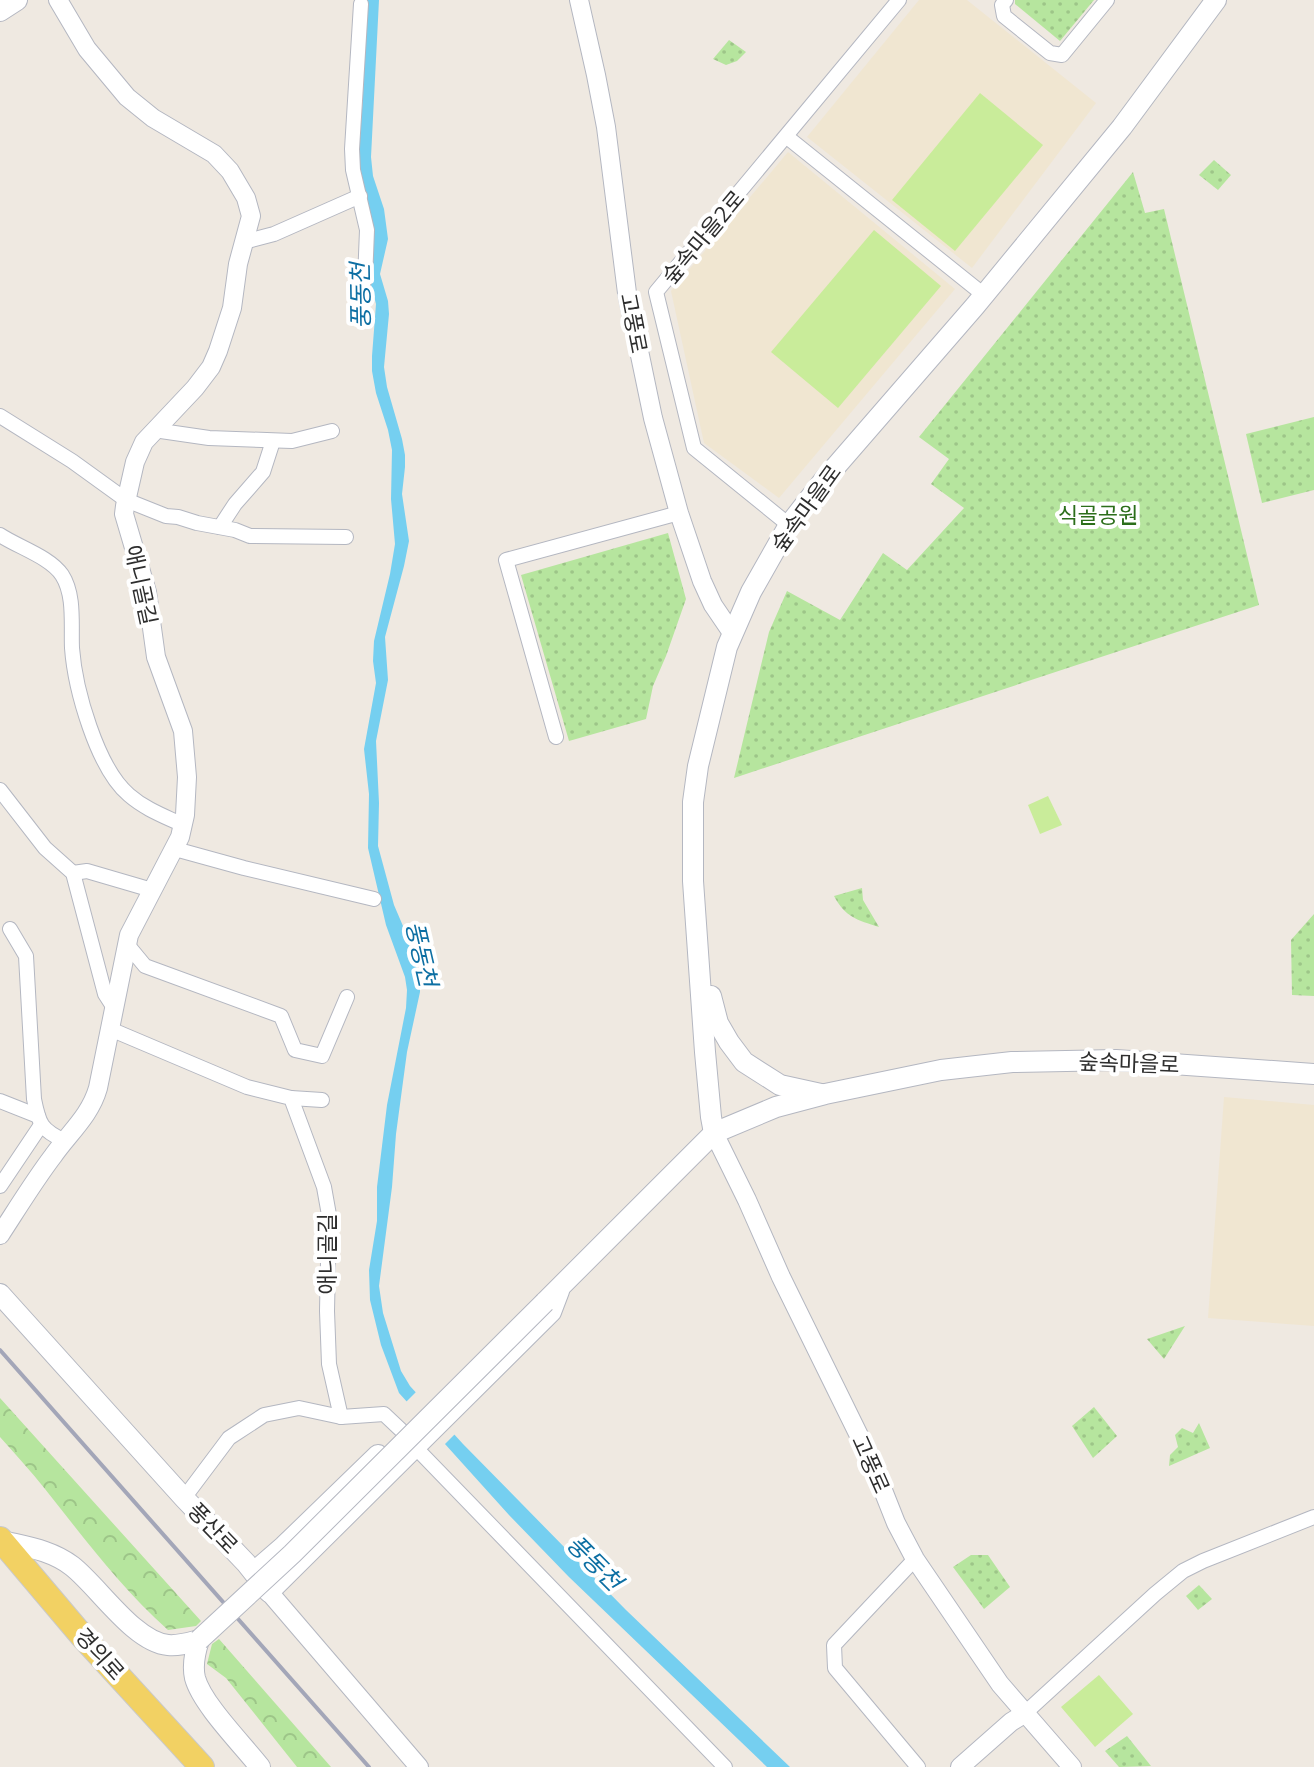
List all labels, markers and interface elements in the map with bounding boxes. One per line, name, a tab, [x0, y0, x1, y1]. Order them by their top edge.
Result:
street label: 숲속마을2로	[654, 183, 750, 290]
water label: 풍동천	[342, 260, 377, 329]
street label: 고풍로	[614, 290, 656, 355]
street label: 숲속마을로	[763, 458, 847, 557]
park label: 식골공원	[1058, 499, 1138, 529]
street label: 애니골길	[119, 542, 165, 628]
water label: 풍동천	[399, 918, 447, 992]
street label: 숲속마을로	[1078, 1045, 1180, 1079]
street label: 애니골길	[311, 1214, 341, 1294]
street label: 고풍로	[846, 1430, 898, 1497]
street label: 풍산로	[182, 1495, 246, 1560]
water label: 풍동천	[560, 1527, 632, 1599]
street label: 경의로	[69, 1621, 132, 1686]

